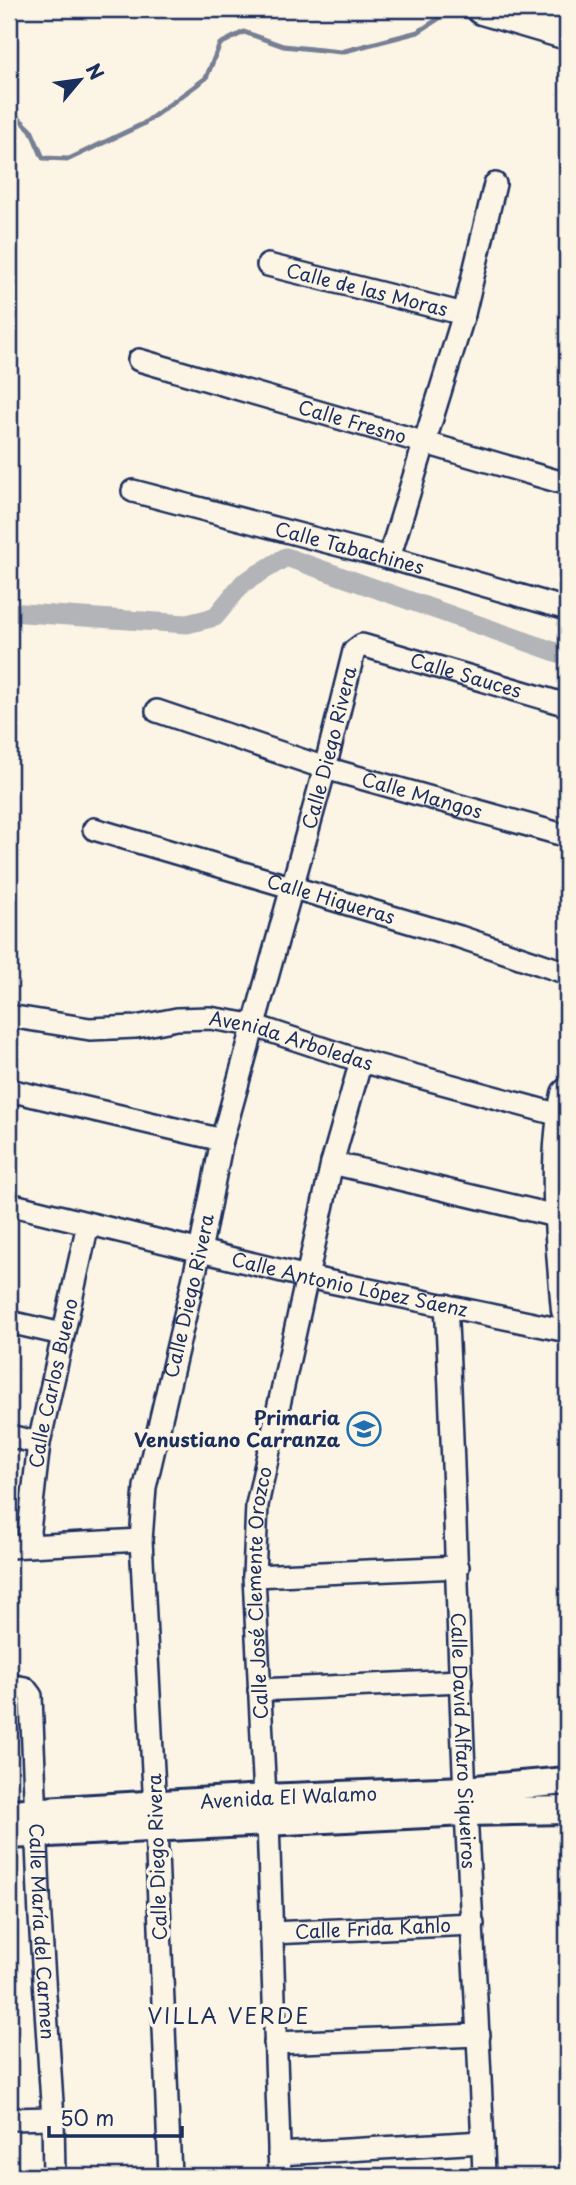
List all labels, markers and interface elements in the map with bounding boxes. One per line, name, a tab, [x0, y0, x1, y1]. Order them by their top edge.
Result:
north arrow	[46, 46, 116, 116]
text: N	[80, 58, 112, 85]
street label: Calle de las Moras	[283, 255, 451, 322]
street label: Calle Fresno	[295, 392, 410, 450]
street label: Calle Tabachines	[272, 514, 428, 580]
street label: Calle Sauces	[407, 645, 525, 704]
street label: Calle Diego Rivera	[294, 663, 363, 832]
street label: Calle Mangos	[359, 764, 486, 825]
street label: Calle Higueras	[264, 866, 399, 930]
street label: Avenida Arboledas	[207, 1003, 376, 1077]
street label: Calle Diego Rivera	[156, 1211, 220, 1380]
street label: Calle Antonio López Sáenz	[229, 1244, 471, 1323]
street label: Calle Carlos Bueno	[21, 1295, 84, 1470]
place label: Primaria Venustiano Carranza	[134, 1403, 340, 1453]
school or university icon: Primaria Venustiano Carranza	[345, 1410, 383, 1448]
street label: Calle José Clemente Orozco	[239, 1463, 278, 1720]
street label: Calle David Alfaro Siqueiros	[445, 1612, 484, 1869]
street label: Calle Diego Rivera	[139, 1773, 173, 1941]
street label: Avenida El Walamo	[199, 1779, 378, 1815]
street label: Calle María del Carmen	[23, 1823, 63, 2040]
street label: Calle Frida Kahlo	[294, 1910, 451, 1945]
district label: VILLA VERDE	[147, 1999, 311, 2031]
scale bar	[49, 2094, 182, 2138]
text: 50 m	[60, 2101, 114, 2133]

